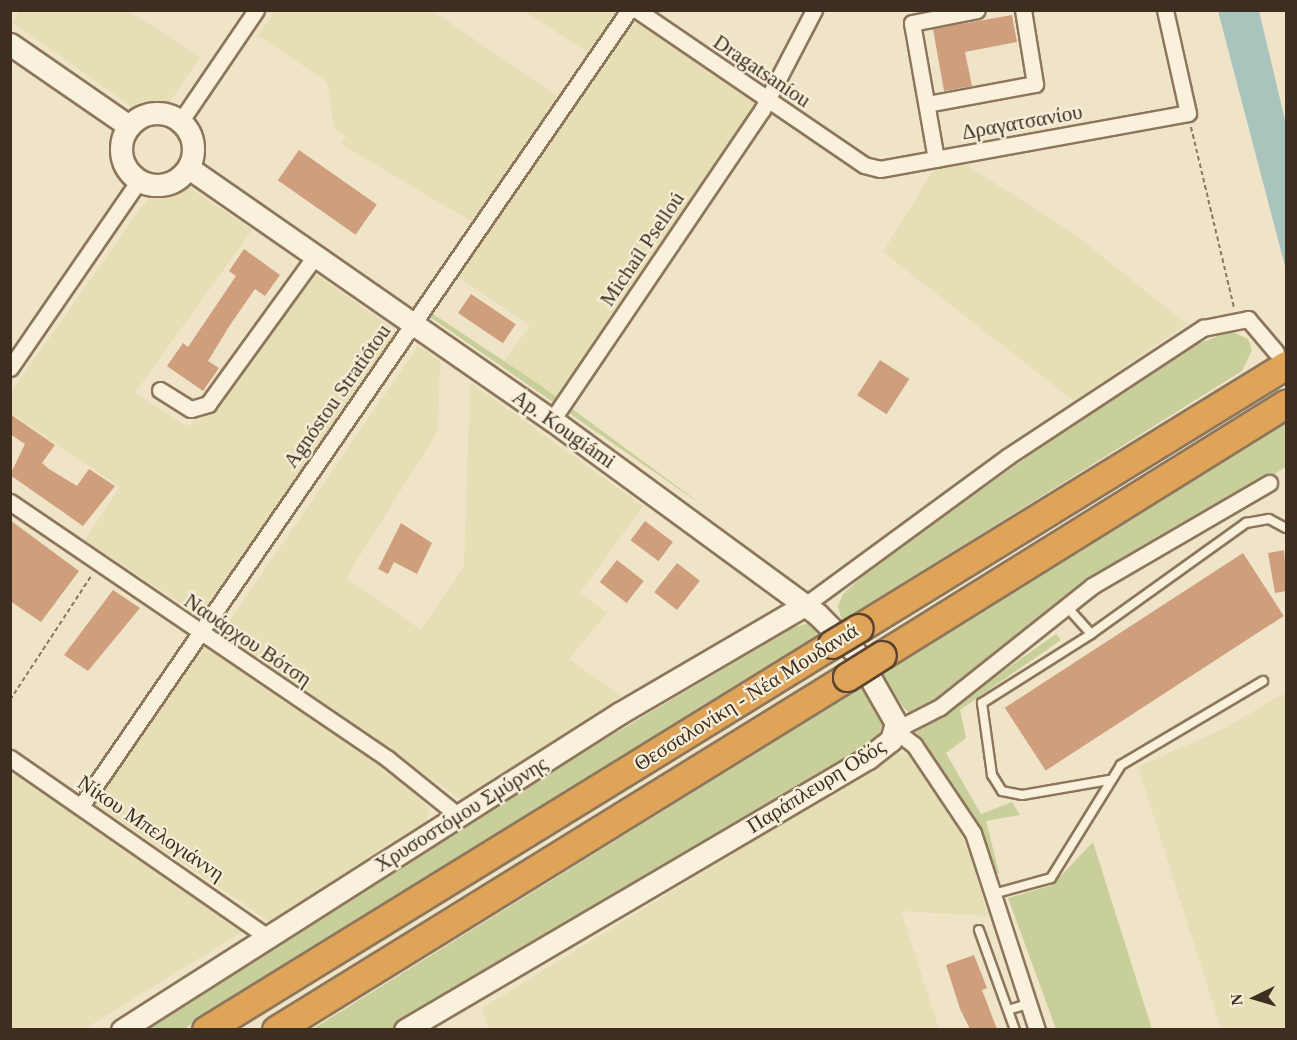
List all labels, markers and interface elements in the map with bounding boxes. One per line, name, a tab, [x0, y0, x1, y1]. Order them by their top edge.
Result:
street label: Dragatsaníou	[709, 29, 815, 113]
street label: Δραγατσανίου	[960, 99, 1084, 145]
street label: Michaíl Pselloú	[595, 187, 689, 311]
street label: Agnóstou Stratiótou	[278, 319, 396, 473]
street label: Ap. Kougiámi	[508, 384, 620, 474]
street label: Ναυάρχου Βότση	[179, 588, 317, 692]
street label: Θεσσαλονίκη - Νέα Μουδανιά	[629, 618, 863, 776]
street label: Παράπλευρη Οδός	[742, 733, 890, 839]
street label: Χρυσοστόμου Σμύρνης	[370, 751, 552, 877]
street label: Νίκου Μπελογιάννη	[73, 770, 229, 886]
north arrow	[1225, 968, 1285, 1028]
text: N	[1228, 993, 1246, 1006]

